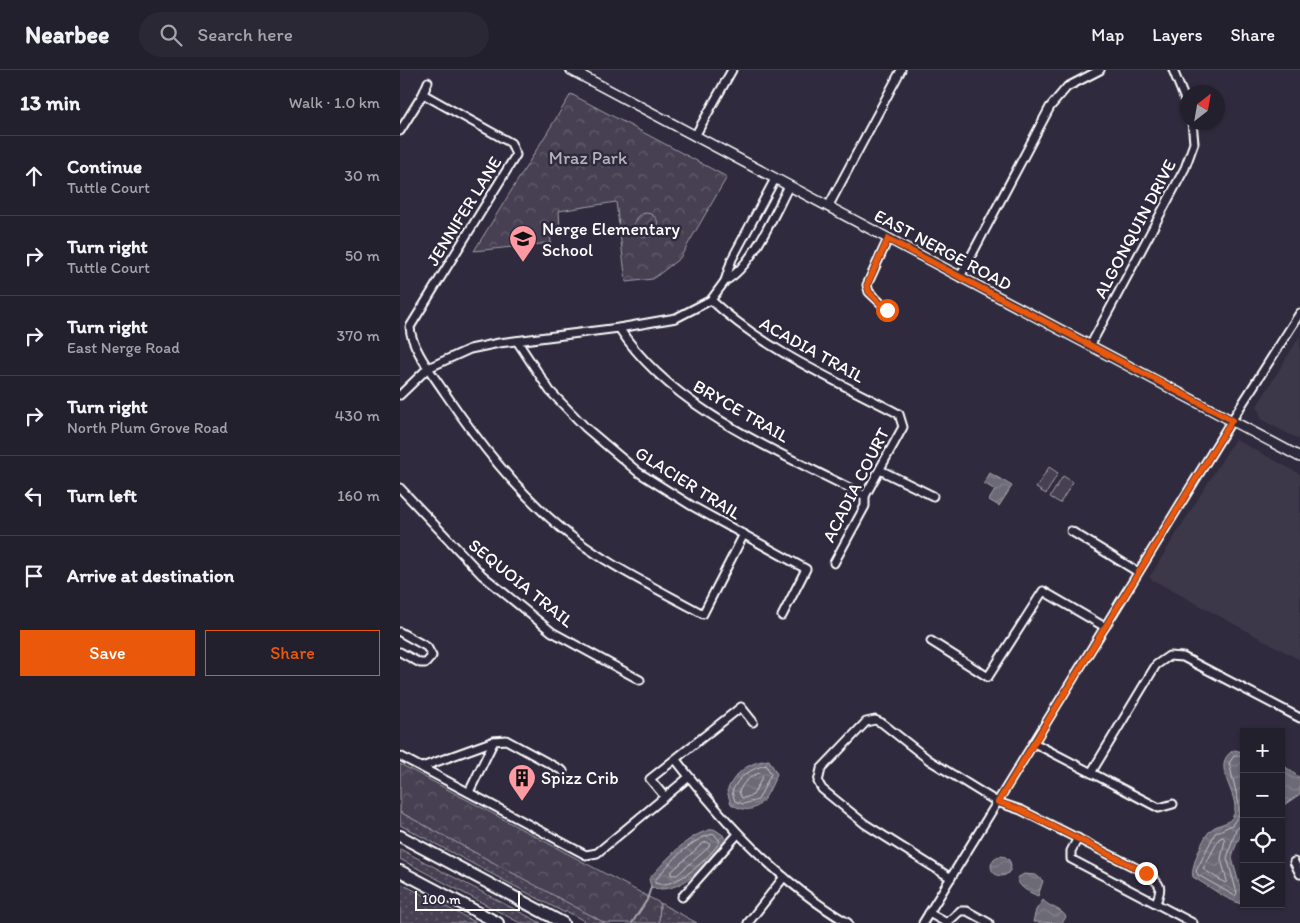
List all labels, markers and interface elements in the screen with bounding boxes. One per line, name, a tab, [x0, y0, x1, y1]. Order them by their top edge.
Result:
search box	[139, 12, 489, 57]
text: Nearbee	[25, 20, 109, 49]
icon: search	[157, 21, 185, 49]
text: Search here	[197, 23, 293, 46]
text: Map	[1091, 24, 1124, 46]
text: Layers	[1152, 24, 1202, 46]
text: Share	[1230, 24, 1275, 46]
north arrow	[1180, 85, 1225, 130]
text: 13 min	[20, 90, 80, 115]
text: Walk · 1.0 km	[289, 93, 380, 112]
park label: Mraz Park	[549, 147, 628, 169]
street label: JENNIFER LANE	[422, 152, 506, 270]
text: Continue	[67, 155, 142, 178]
street label: ALGONQUIN DRIVE	[1089, 156, 1181, 302]
icon: ahead	[20, 162, 48, 190]
text: 30 m	[344, 166, 380, 185]
text: Tuttle Court	[67, 178, 150, 197]
street label: EAST NERGE ROAD	[870, 204, 1016, 296]
place label: Nerge Elementary School	[542, 218, 680, 261]
school or university icon: Nerge Elementary School	[508, 224, 538, 263]
text: Turn right	[67, 235, 148, 258]
icon: right	[20, 242, 48, 270]
text: 50 m	[345, 246, 380, 265]
text: Tuttle Court	[67, 258, 150, 277]
route start	[876, 299, 899, 322]
street label: ACADIA TRAIL	[756, 312, 868, 388]
text: Turn right	[67, 315, 148, 338]
icon: right	[20, 322, 48, 350]
text: 370 m	[336, 326, 380, 345]
text: East Nerge Road	[67, 338, 180, 357]
street label: BRYCE TRAIL	[689, 375, 793, 447]
text: Turn right	[67, 395, 148, 418]
icon: right	[20, 402, 48, 430]
text: 430 m	[335, 406, 380, 425]
text: North Plum Grove Road	[67, 418, 228, 437]
street label: ACADIA COURT	[818, 424, 894, 546]
street label: GLACIER TRAIL	[631, 442, 745, 524]
icon: left	[20, 482, 48, 510]
text: Turn left	[67, 484, 137, 507]
text: 160 m	[337, 486, 380, 505]
street label: SEQUOIA TRAIL	[464, 534, 578, 632]
icon: arrive	[20, 562, 48, 590]
text: Arrive at destination	[67, 564, 234, 587]
button: Save	[20, 630, 195, 676]
button: Share	[205, 630, 380, 676]
map controls	[1240, 728, 1285, 908]
button: +	[1240, 728, 1285, 773]
building icon: Spizz Crib	[507, 763, 537, 802]
place label: Spizz Crib	[541, 767, 619, 789]
button: −	[1240, 773, 1285, 818]
button: locate	[1240, 818, 1285, 863]
route end	[1135, 862, 1158, 885]
button: layers	[1240, 863, 1285, 908]
scale bar	[415, 888, 520, 911]
text: 100 m	[422, 891, 461, 908]

